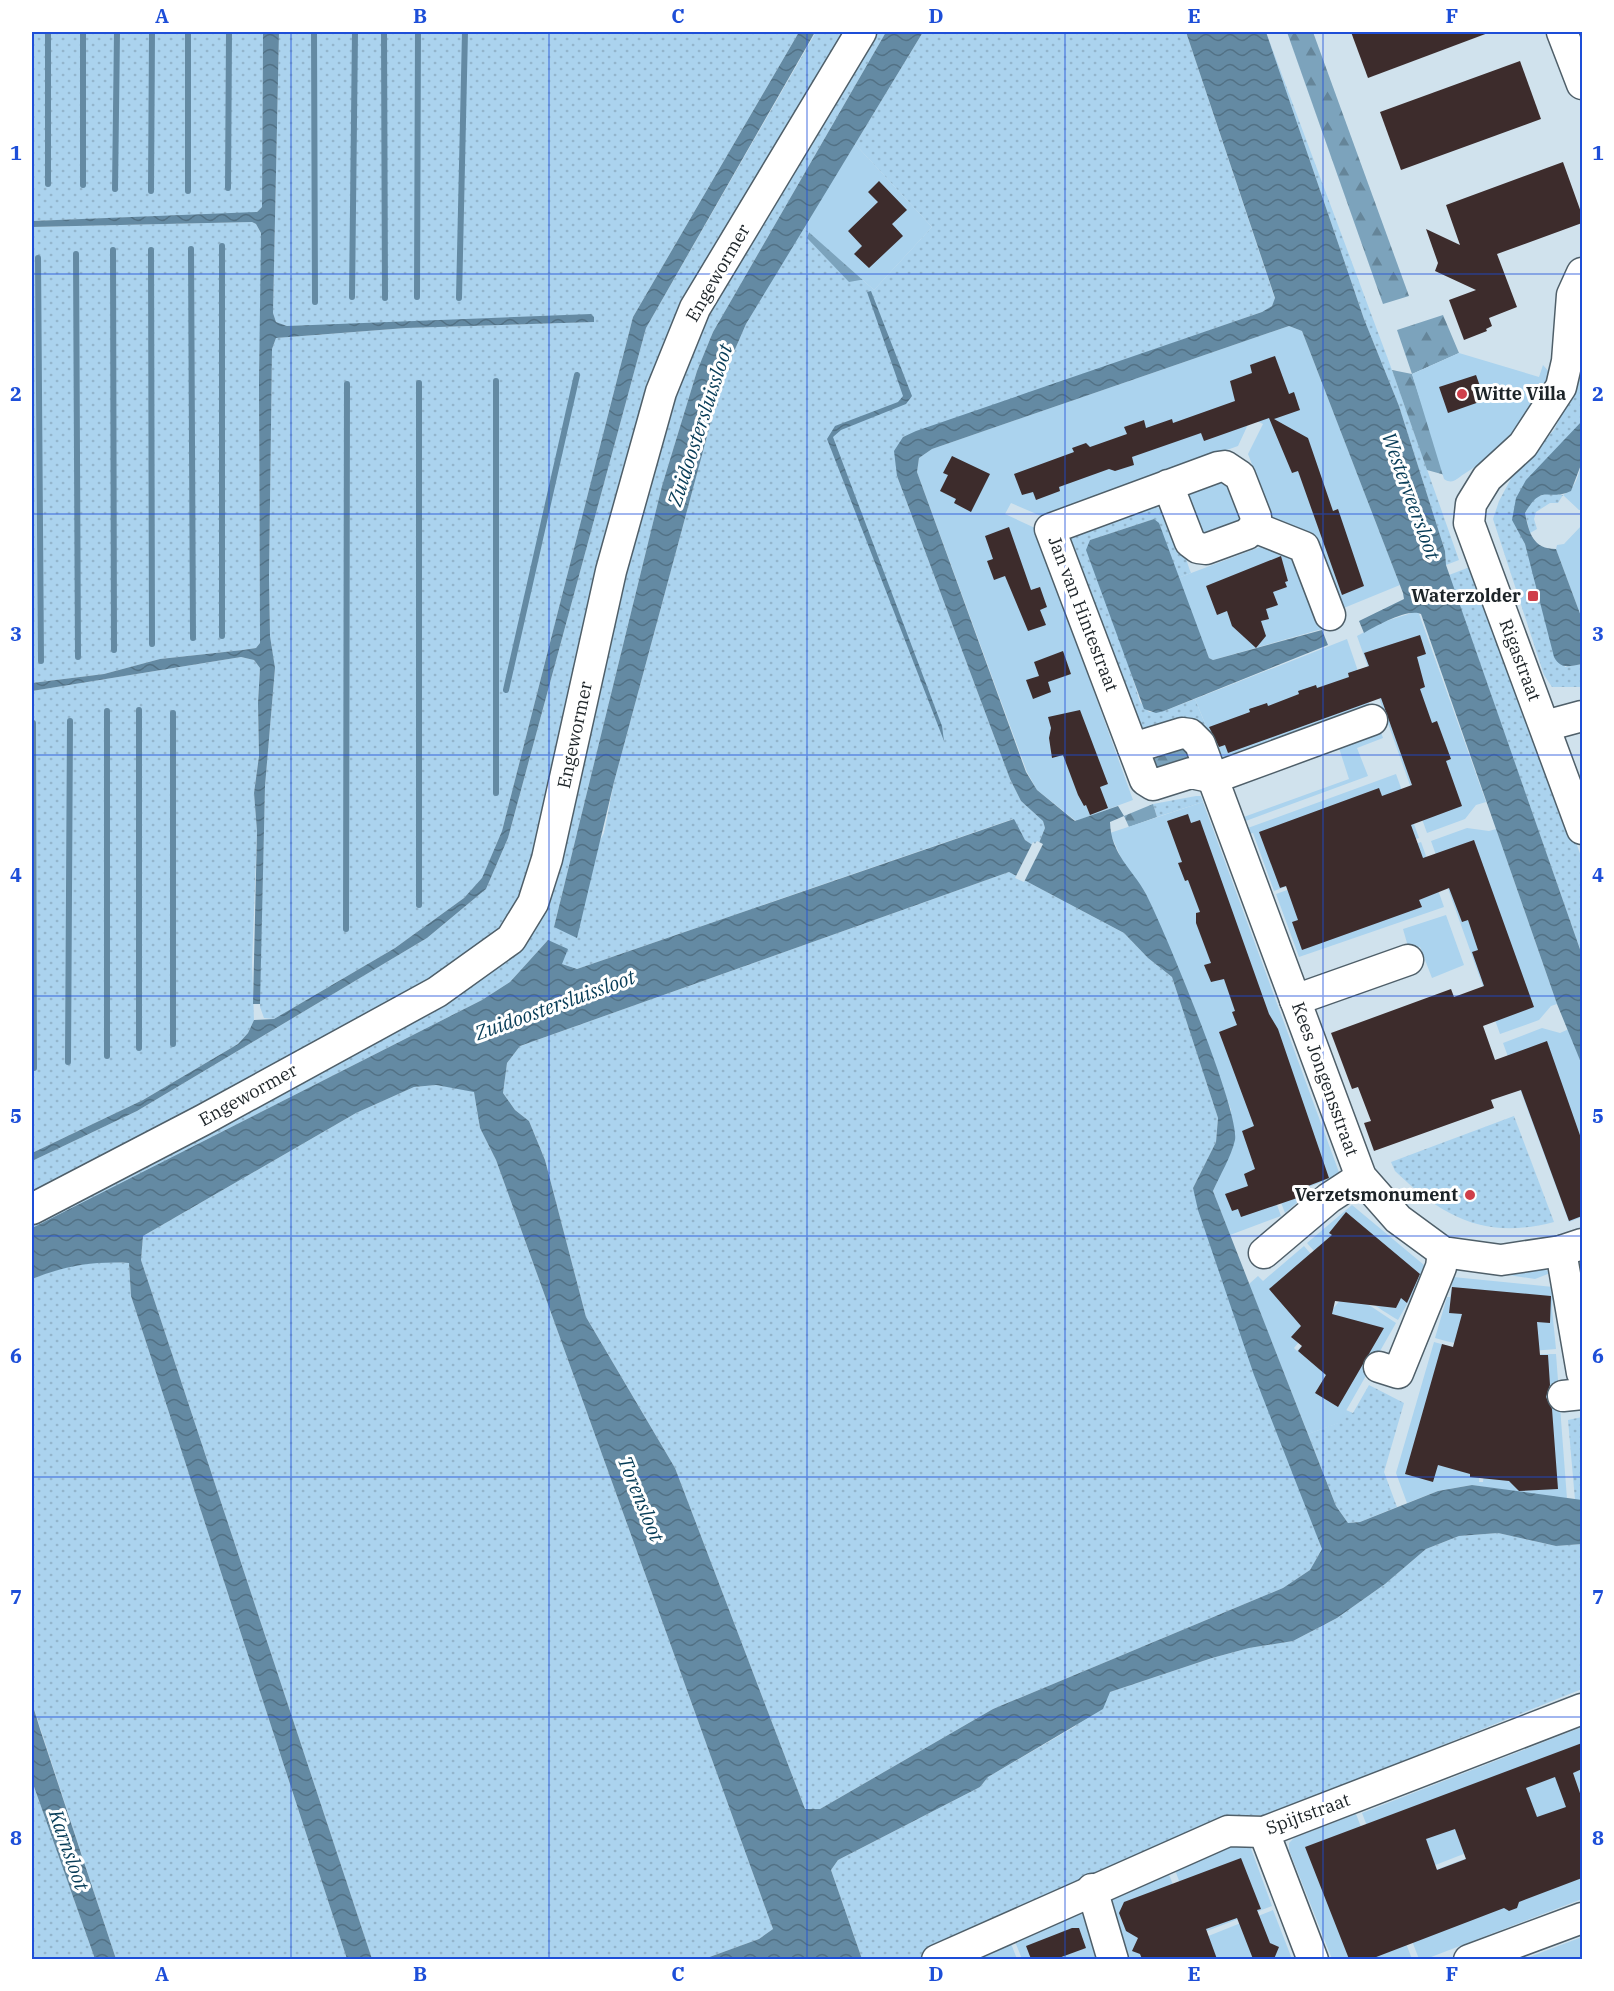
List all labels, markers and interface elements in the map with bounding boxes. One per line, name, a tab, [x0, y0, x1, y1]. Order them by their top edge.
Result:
text: A	[155, 2, 169, 29]
text: B	[413, 2, 427, 29]
text: C	[671, 2, 685, 29]
text: D	[928, 2, 944, 29]
text: E	[1187, 2, 1201, 29]
text: F	[1446, 2, 1458, 29]
text: 1	[10, 139, 22, 166]
text: 1	[1592, 139, 1604, 166]
street label: Engewormer	[680, 220, 755, 326]
water label: Zuidoostersluissloot	[660, 339, 739, 510]
text: 2	[10, 380, 22, 407]
text: 2	[1592, 380, 1604, 407]
place label: Witte Villa	[1474, 382, 1566, 405]
marker: Witte Villa	[1455, 387, 1469, 401]
water label: Westerveersloot	[1376, 428, 1447, 564]
street label: Jan van Hintestraat	[1043, 533, 1124, 695]
place label: Waterzolder	[1411, 584, 1521, 607]
marker: Waterzolder	[1526, 589, 1540, 603]
street label: Rigastraat	[1494, 615, 1547, 704]
text: 3	[10, 620, 22, 647]
text: 3	[1592, 620, 1604, 647]
street label: Engewormer	[552, 679, 597, 791]
text: 4	[10, 861, 22, 888]
text: 4	[1592, 861, 1604, 888]
water label: Zuidoostersluissloot	[470, 963, 640, 1046]
street label: Kees Jongensstraat	[1287, 999, 1364, 1159]
street label: Engewormer	[194, 1058, 301, 1131]
text: 5	[10, 1102, 22, 1129]
text: 5	[1592, 1102, 1604, 1129]
place label: Verzetsmonument	[1295, 1183, 1458, 1206]
marker: Verzetsmonument	[1463, 1188, 1477, 1202]
text: 6	[10, 1342, 22, 1369]
text: 6	[1592, 1342, 1604, 1369]
water label: Torensloot	[612, 1452, 671, 1546]
text: 7	[10, 1583, 22, 1610]
text: 7	[1592, 1583, 1604, 1610]
street label: Spijtstraat	[1263, 1788, 1353, 1839]
water label: Karnsloot	[43, 1805, 96, 1895]
text: 8	[10, 1824, 22, 1851]
text: 8	[1592, 1824, 1604, 1851]
text: A	[155, 1960, 169, 1987]
text: B	[413, 1960, 427, 1987]
text: C	[671, 1960, 685, 1987]
text: D	[928, 1960, 944, 1987]
text: E	[1187, 1960, 1201, 1987]
text: F	[1446, 1960, 1458, 1987]

